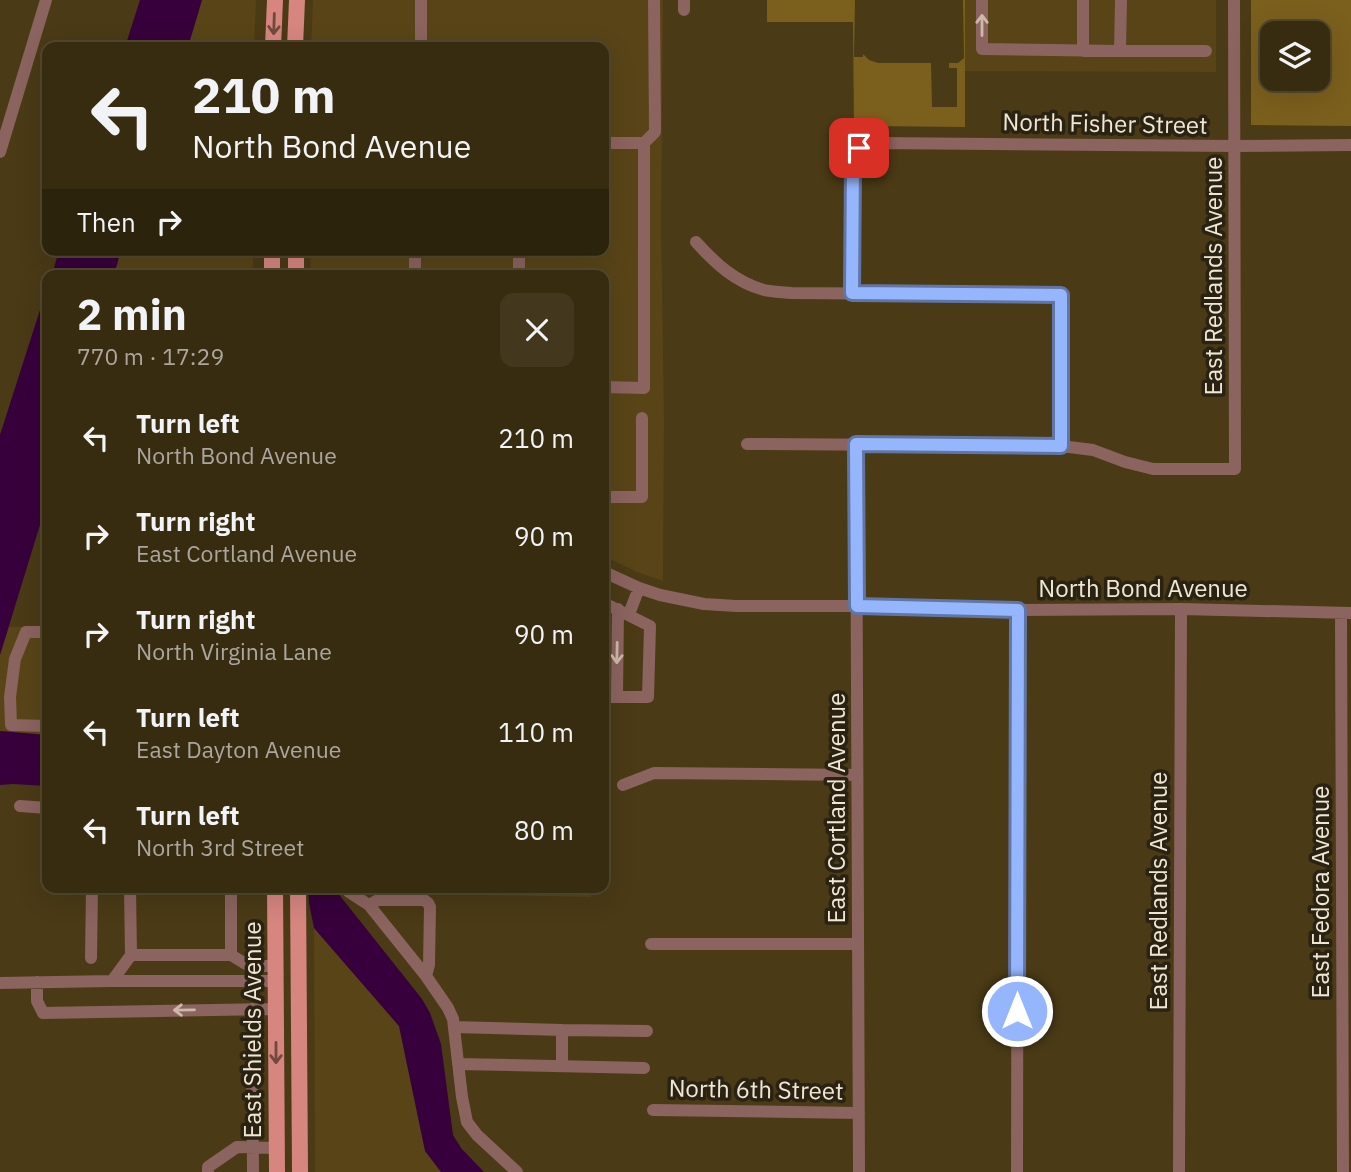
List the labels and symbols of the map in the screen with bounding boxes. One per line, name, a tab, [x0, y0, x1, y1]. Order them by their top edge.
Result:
one-way arrow	[267, 12, 280, 35]
one-way arrow	[975, 13, 989, 36]
street label: North Fisher Street	[1002, 105, 1208, 141]
pin	[829, 118, 889, 178]
street label: East Redlands Avenue	[1197, 157, 1229, 395]
street label: North Bond Avenue	[1038, 572, 1248, 604]
one-way arrow	[611, 641, 624, 664]
street label: East Cortland Avenue	[820, 693, 852, 923]
street label: East Redlands Avenue	[1142, 772, 1174, 1010]
street label: East Fedora Avenue	[1304, 785, 1336, 999]
street label: East Shields Avenue	[236, 921, 268, 1139]
position arrow	[980, 974, 1054, 1048]
one-way arrow	[173, 1004, 196, 1017]
one-way arrow	[269, 1042, 283, 1065]
street label: North 6th Street	[668, 1071, 844, 1107]

